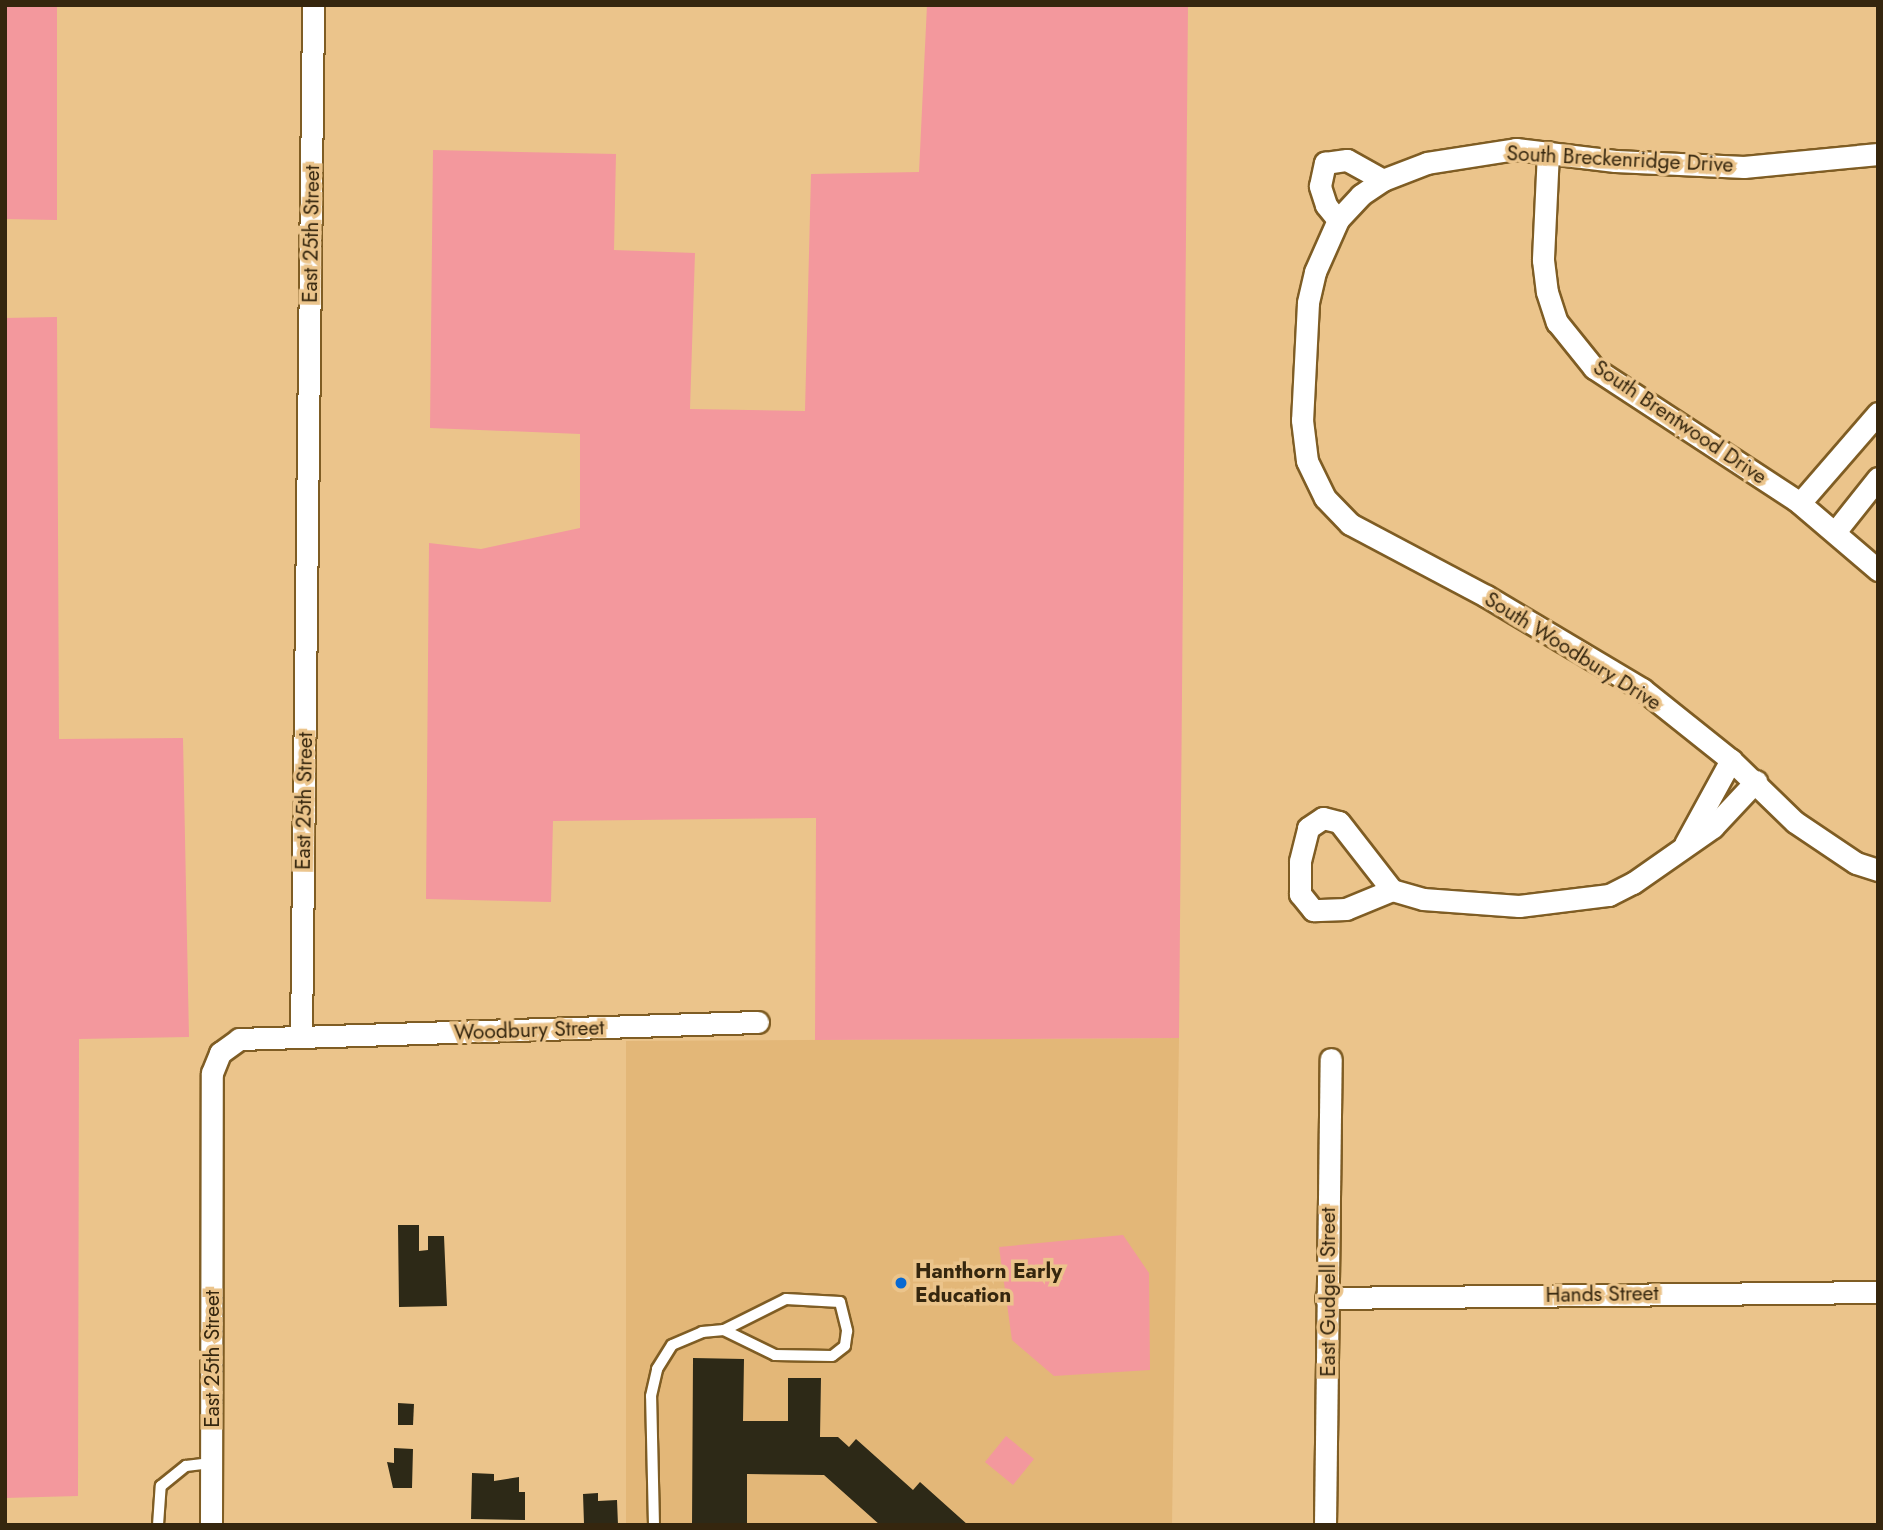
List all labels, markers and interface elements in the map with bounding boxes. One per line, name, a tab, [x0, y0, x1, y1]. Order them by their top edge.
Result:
street label: South Breckenridge Drive	[1506, 140, 1734, 178]
street label: East 25th Street	[297, 165, 325, 303]
street label: South Brentwood Drive	[1589, 355, 1771, 489]
street label: South Woodbury Drive	[1480, 586, 1666, 716]
street label: East 25th Street	[290, 732, 318, 870]
street label: Woodbury Street	[453, 1015, 605, 1045]
street label: East Gudgell Street	[1315, 1207, 1341, 1377]
place label: Hanthorn Early Education	[915, 1258, 1062, 1308]
marker: Hanthorn Early Education	[893, 1275, 909, 1291]
street label: Hands Street	[1545, 1280, 1659, 1308]
street label: East 25th Street	[199, 1290, 225, 1428]

